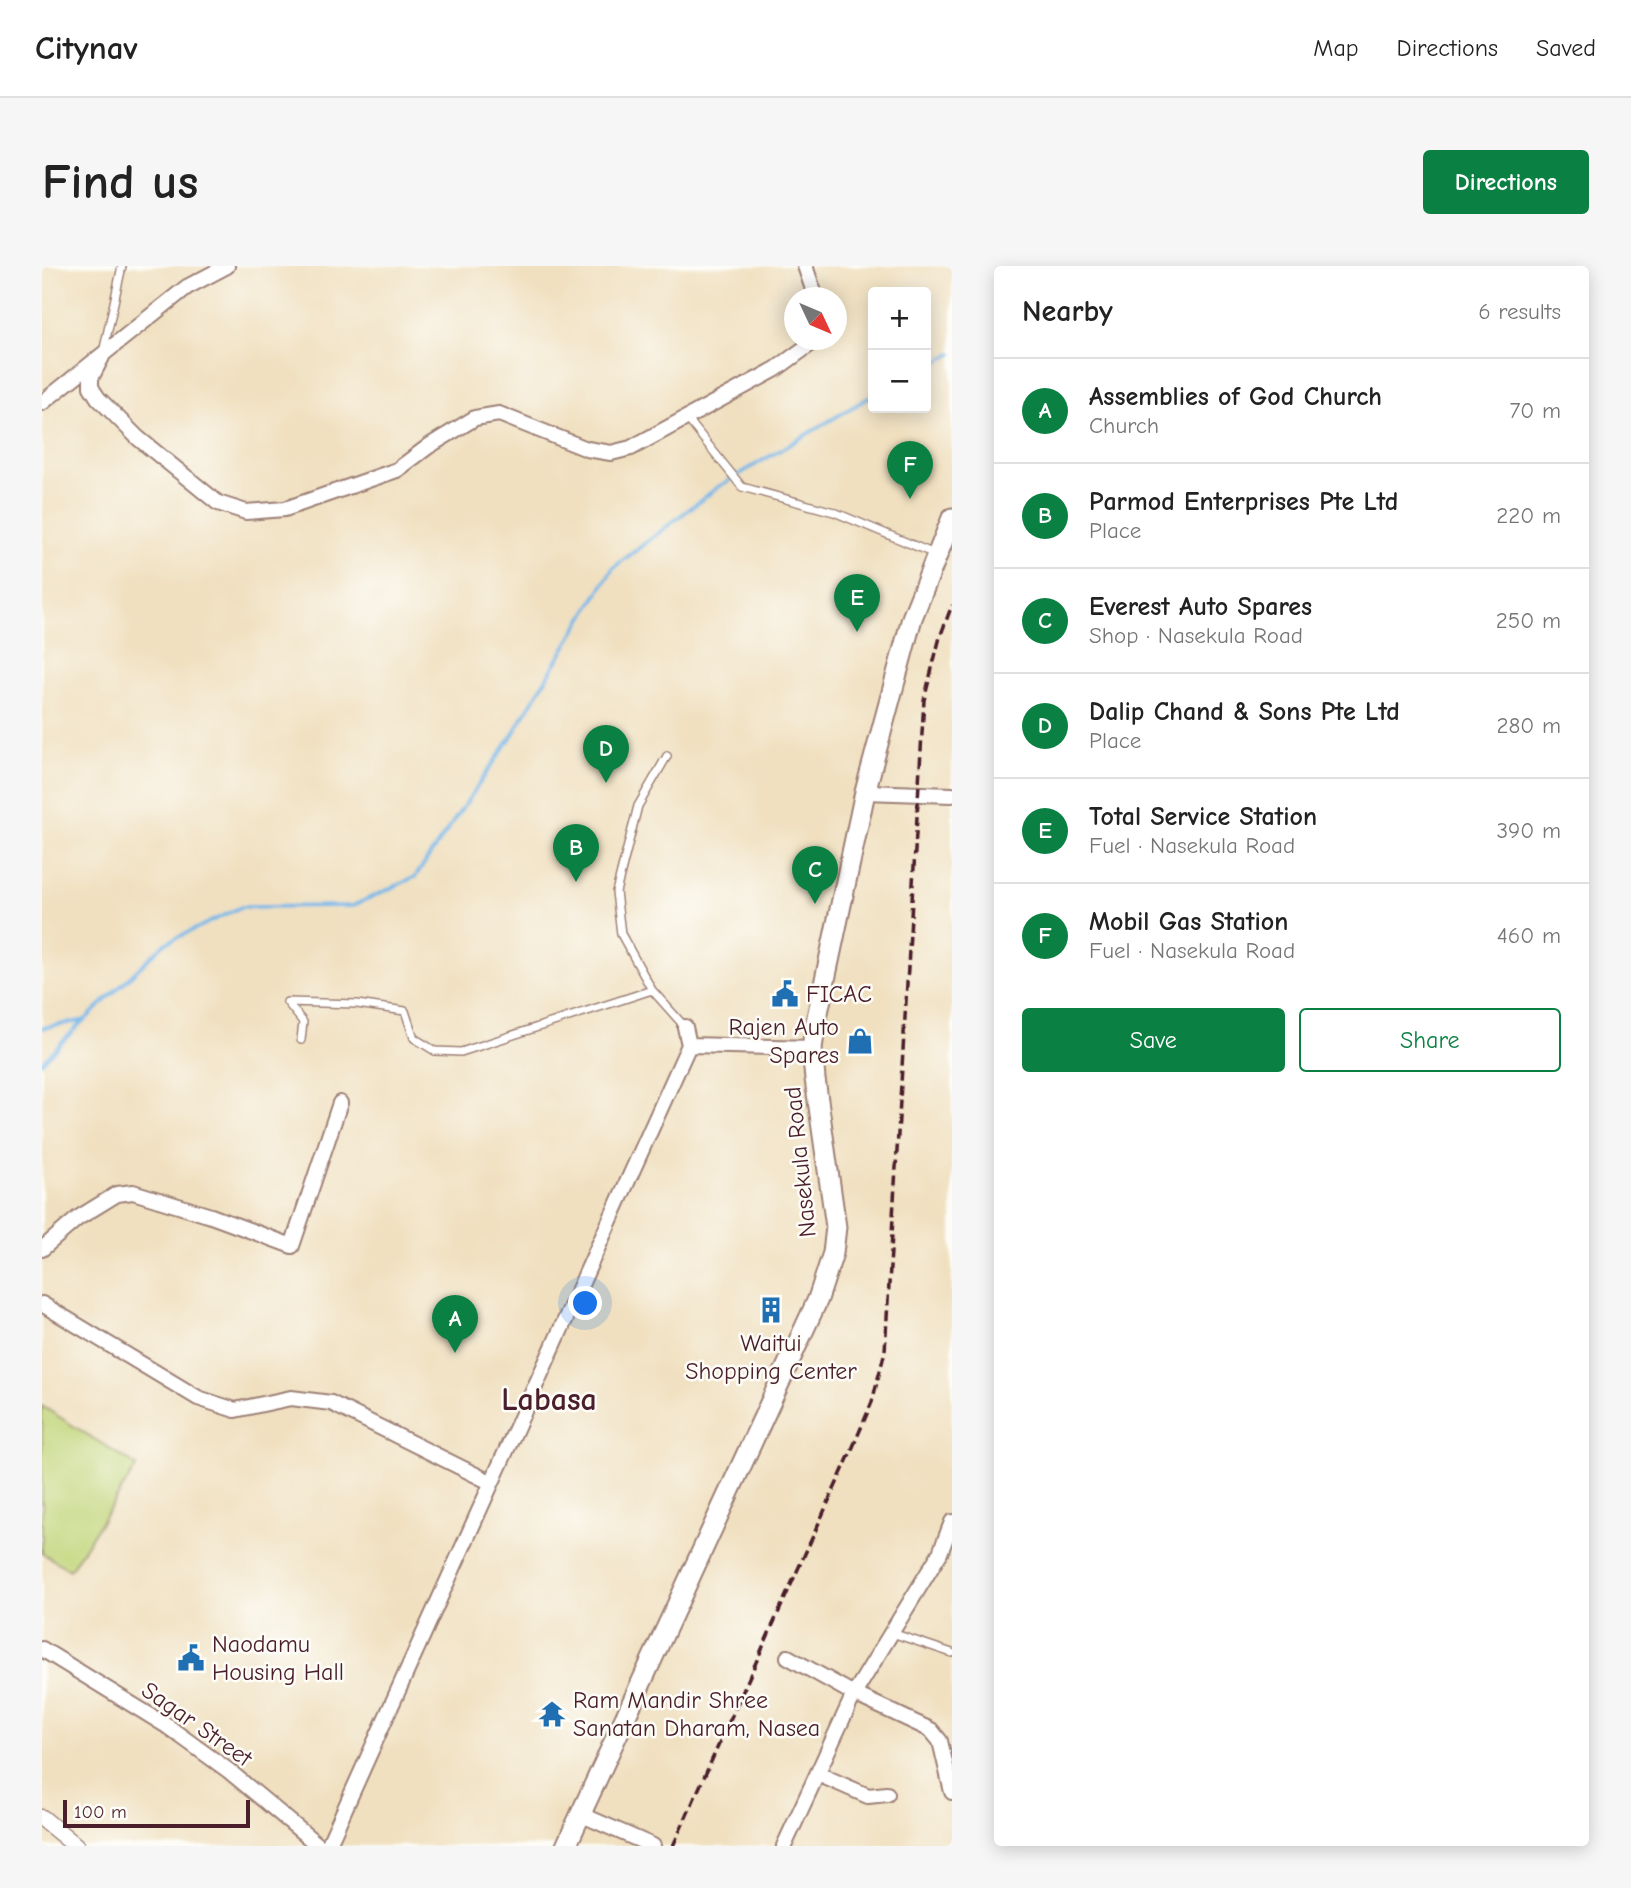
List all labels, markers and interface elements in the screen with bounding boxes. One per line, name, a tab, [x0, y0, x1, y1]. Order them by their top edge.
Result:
text: Citynav	[35, 29, 138, 67]
text: Map	[1313, 34, 1359, 62]
text: Directions	[1397, 34, 1498, 62]
text: Saved	[1536, 34, 1596, 62]
button: Directions	[1423, 150, 1589, 214]
text: Find us	[42, 154, 198, 210]
north arrow	[784, 287, 847, 350]
map controls	[868, 287, 931, 413]
button: +	[868, 287, 931, 350]
text: Nearby	[1022, 294, 1113, 329]
text: 6 results	[1478, 298, 1561, 325]
button: −	[868, 350, 931, 413]
text: Assemblies of God Church	[1089, 382, 1382, 412]
text: A	[1039, 397, 1051, 424]
text: 70 m	[1509, 397, 1561, 424]
text: Church	[1089, 412, 1159, 439]
pin: F	[887, 441, 933, 499]
text: Parmod Enterprises Pte Ltd	[1089, 487, 1398, 517]
text: B	[1038, 502, 1052, 529]
text: 220 m	[1496, 502, 1561, 529]
text: Place	[1089, 517, 1141, 544]
pin: E	[834, 574, 880, 632]
text: Everest Auto Spares	[1089, 592, 1312, 622]
text: C	[1038, 607, 1052, 634]
text: 250 m	[1496, 607, 1561, 634]
text: Shop · Nasekula Road	[1089, 622, 1303, 649]
text: Dalip Chand & Sons Pte Ltd	[1089, 697, 1400, 727]
text: D	[1038, 712, 1052, 739]
text: 280 m	[1496, 712, 1561, 739]
pin: D	[583, 725, 629, 783]
text: Place	[1089, 727, 1141, 754]
text: Total Service Station	[1089, 802, 1317, 832]
text: E	[1038, 817, 1052, 844]
text: 390 m	[1496, 817, 1561, 844]
pin: B	[553, 824, 599, 882]
text: Fuel · Nasekula Road	[1089, 832, 1295, 859]
pin: C	[792, 846, 838, 904]
text: Mobil Gas Station	[1089, 907, 1288, 937]
text: F	[1038, 922, 1052, 949]
text: 460 m	[1497, 922, 1561, 949]
text: Fuel · Nasekula Road	[1089, 937, 1295, 964]
public building icon: FICAC	[770, 979, 800, 1009]
place label: FICAC	[806, 980, 872, 1008]
button: Save	[1022, 1008, 1285, 1072]
button: Share	[1299, 1008, 1561, 1072]
place label: Rajen Auto Spares	[729, 1013, 839, 1069]
shop icon: Rajen Auto Spares	[845, 1026, 875, 1056]
street label: Nasekula Road	[778, 1085, 822, 1239]
your location	[568, 1286, 602, 1320]
pin: A	[432, 1295, 478, 1353]
building icon: Waitui Shopping Center	[756, 1295, 786, 1325]
place label: Waitui Shopping Center	[685, 1329, 857, 1385]
district label: Labasa	[501, 1381, 597, 1418]
place label: Naodamu Housing Hall	[212, 1630, 344, 1686]
public building icon: Naodamu Housing Hall	[176, 1643, 206, 1673]
street label: Sagar Street	[136, 1676, 259, 1773]
place label: Ram Mandir Shree Sanatan Dharam, Nasea	[573, 1686, 820, 1742]
temple icon: Ram Mandir Shree Sanatan Dharam, Nasea	[537, 1699, 567, 1729]
scale bar	[63, 1797, 250, 1829]
text: 100 m	[74, 1801, 127, 1823]

